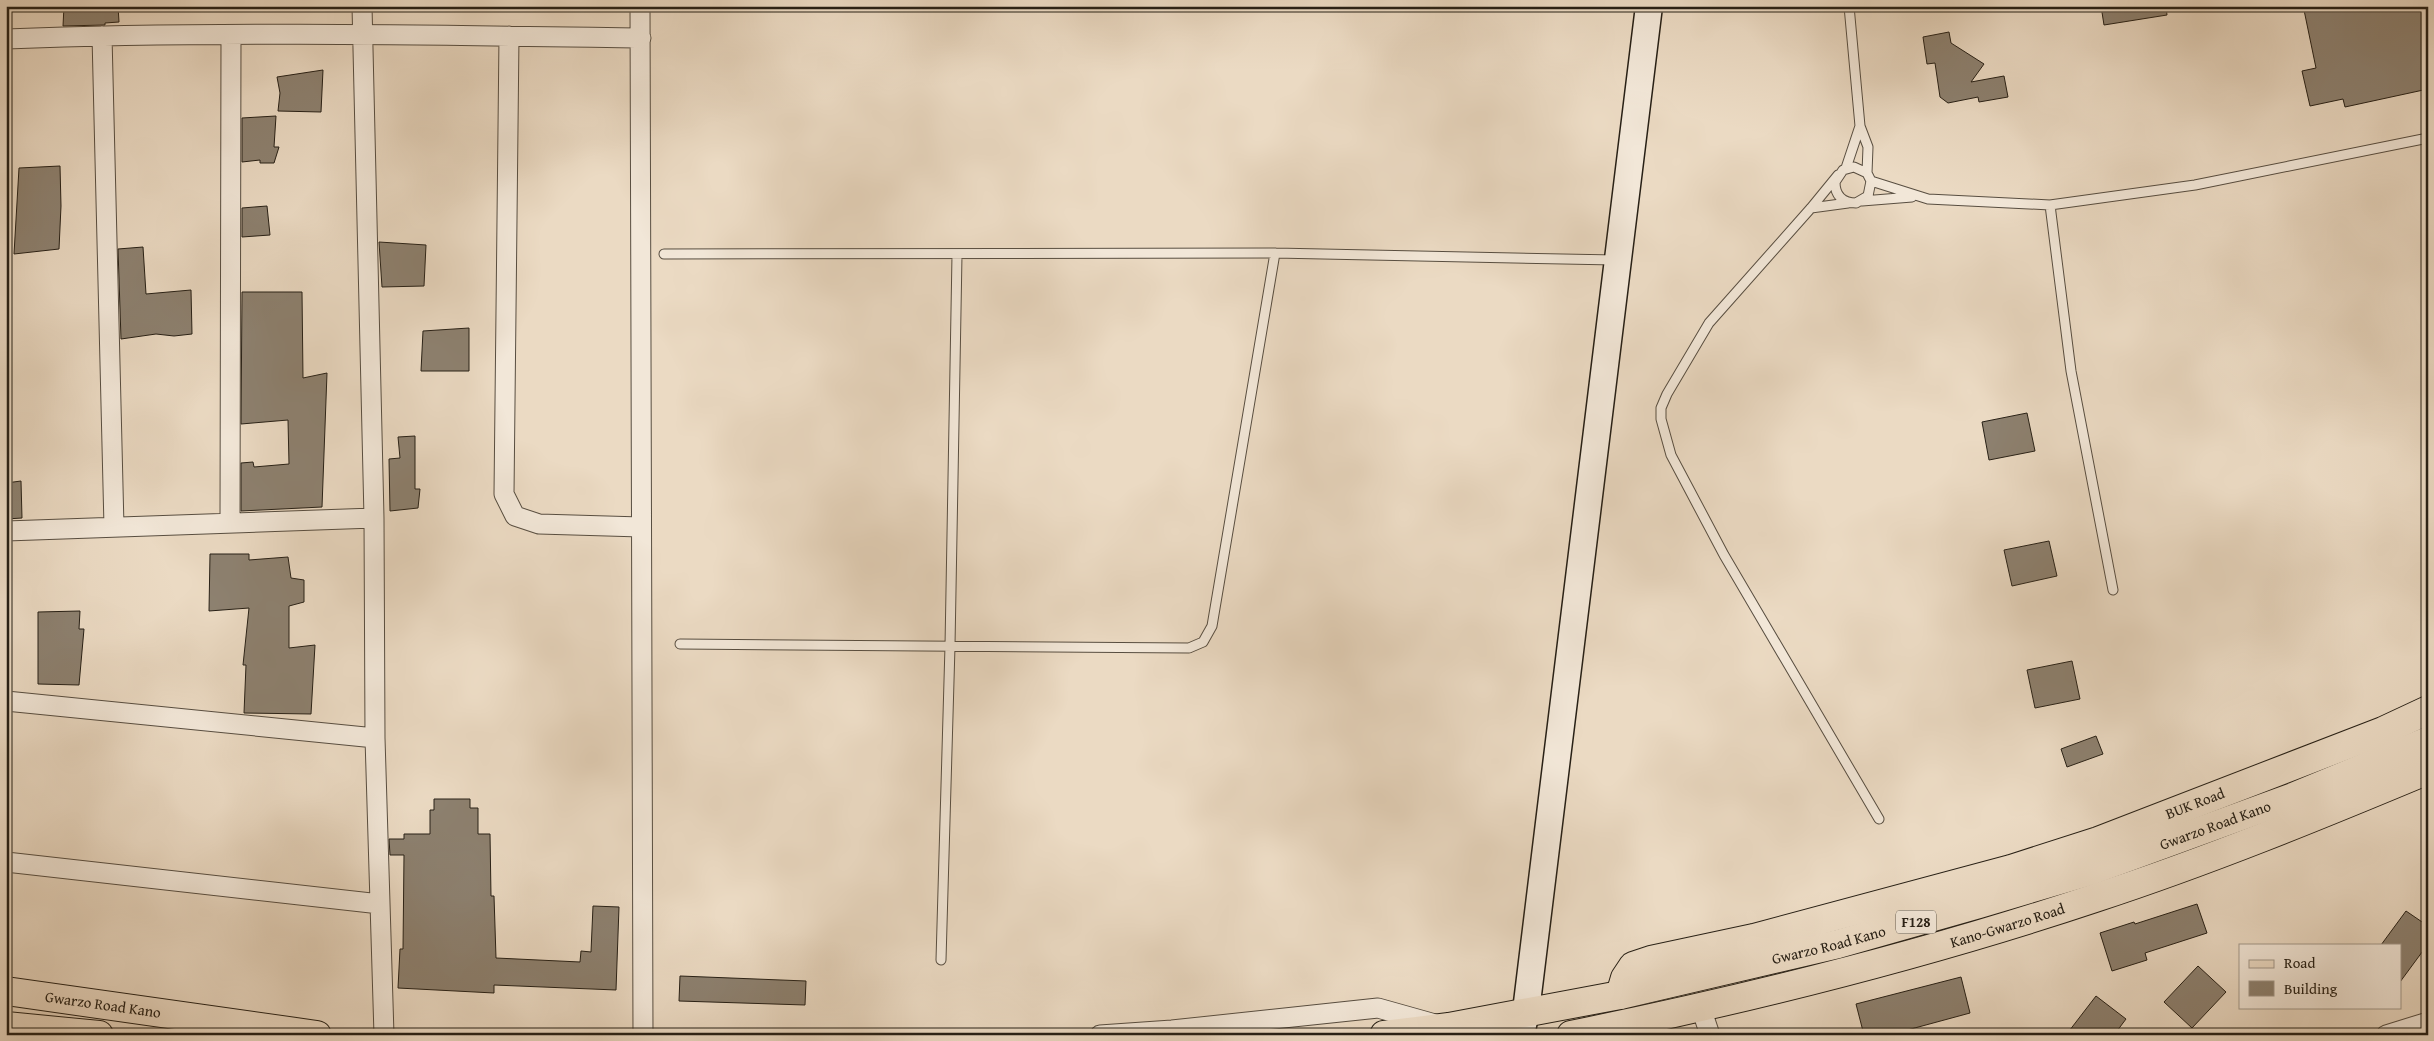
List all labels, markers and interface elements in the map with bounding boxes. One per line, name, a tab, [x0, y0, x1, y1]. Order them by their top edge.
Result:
street label: BUK Road	[2162, 782, 2228, 824]
street label: Gwarzo Road Kano	[2157, 795, 2274, 855]
street label: Kano-Gwarzo Road	[1947, 898, 2067, 952]
road number: F128	[1896, 910, 1936, 934]
street label: Gwarzo Road Kano	[1769, 920, 1888, 969]
legend	[2239, 944, 2402, 1008]
text: Road	[2284, 952, 2315, 973]
text: Building	[2284, 978, 2338, 999]
street label: Gwarzo Road Kano	[44, 986, 163, 1023]

